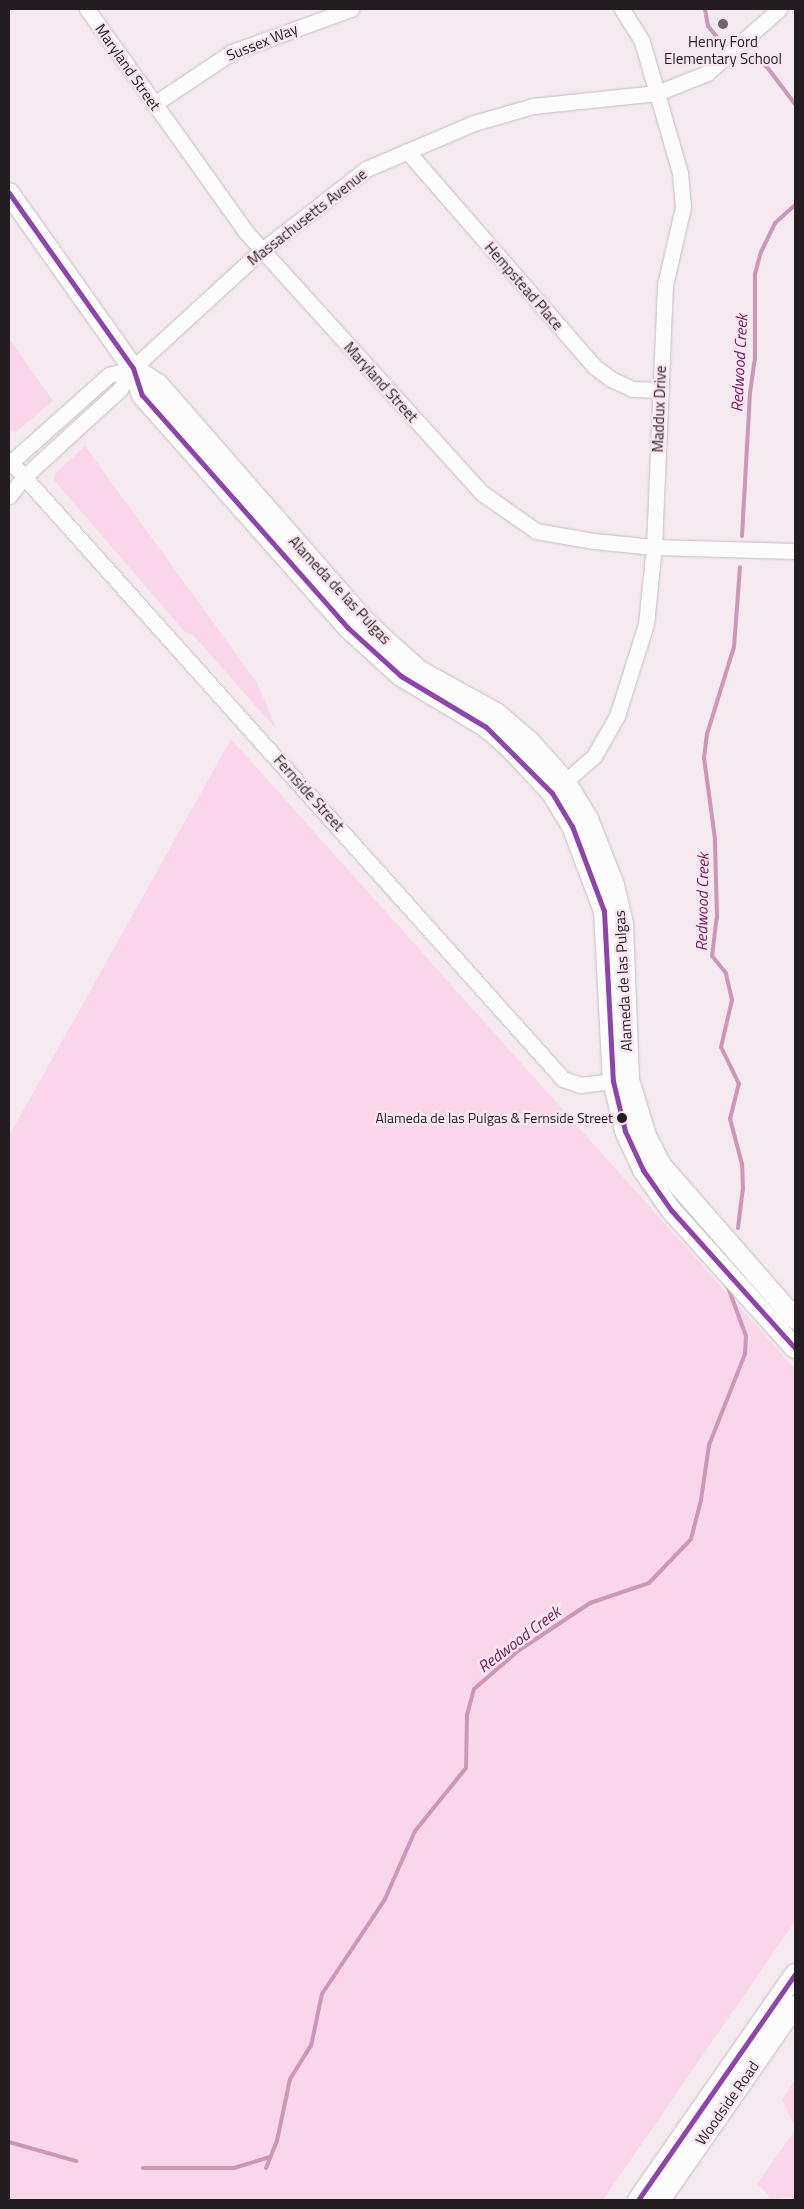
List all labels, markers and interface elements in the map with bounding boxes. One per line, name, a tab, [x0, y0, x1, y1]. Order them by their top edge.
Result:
marker: Henry Ford Elementary School	[717, 18, 729, 30]
street label: Maryland Street	[92, 20, 164, 114]
street label: Sussex Way	[224, 20, 300, 64]
place label: Henry Ford Elementary School	[664, 32, 782, 67]
street label: Massachusetts Avenue	[244, 165, 370, 269]
street label: Hempstead Place	[481, 238, 567, 334]
water label: Redwood Creek	[727, 314, 751, 412]
street label: Maryland Street	[340, 338, 422, 426]
street label: Maddux Drive	[648, 365, 670, 453]
street label: Alameda de las Pulgas	[285, 532, 395, 648]
street label: Fernside Street	[270, 751, 348, 835]
water label: Redwood Creek	[692, 853, 712, 951]
street label: Alameda de las Pulgas	[610, 910, 636, 1052]
place label: Alameda de las Pulgas & Fernside Street	[375, 1110, 613, 1126]
marker: Alameda de las Pulgas & Fernside Street	[617, 1113, 627, 1123]
water label: Redwood Creek	[474, 1602, 564, 1676]
street label: Woodside Road	[691, 2058, 763, 2148]

